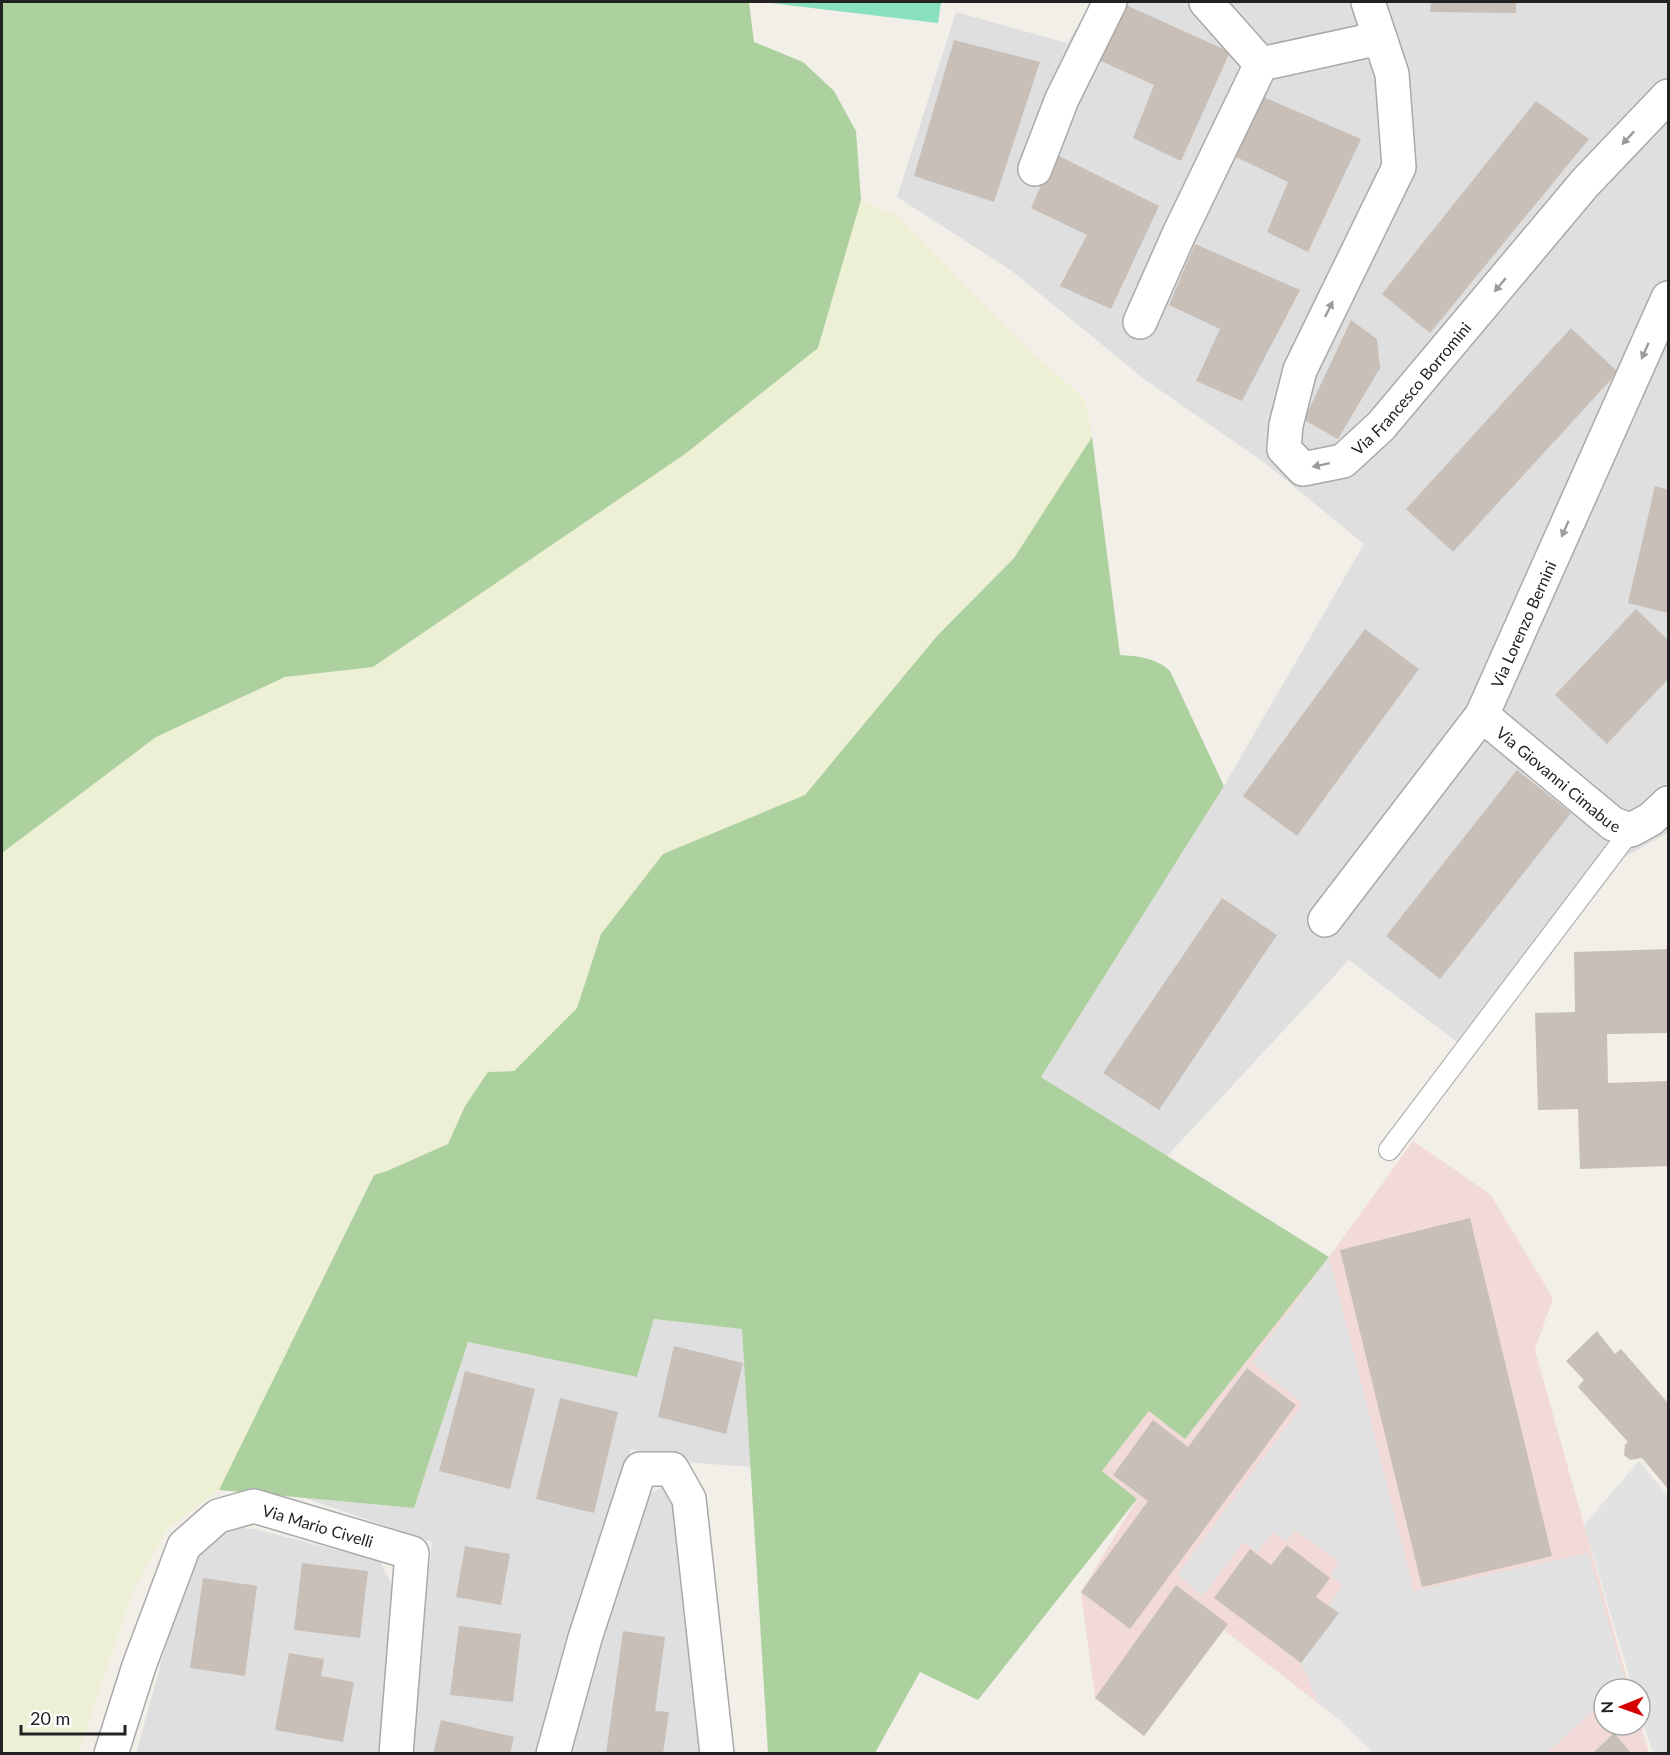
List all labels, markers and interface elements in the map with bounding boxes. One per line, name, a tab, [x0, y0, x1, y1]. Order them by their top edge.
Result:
one-way arrow	[1621, 131, 1635, 146]
one-way arrow	[1494, 277, 1507, 292]
one-way arrow	[1325, 300, 1334, 317]
street label: Via Francesco Borromini	[1347, 318, 1474, 458]
one-way arrow	[1640, 343, 1649, 360]
one-way arrow	[1311, 461, 1330, 470]
one-way arrow	[1561, 521, 1570, 538]
street label: Via Lorenzo Bernini	[1486, 558, 1559, 690]
street label: Via Giovanni Cimabue	[1493, 722, 1623, 835]
street label: Via Mario Civelli	[260, 1500, 376, 1550]
north arrow	[1592, 1677, 1652, 1737]
scale bar	[21, 1698, 124, 1736]
text: N	[1597, 1701, 1616, 1714]
text: 20 m	[30, 1707, 70, 1729]

